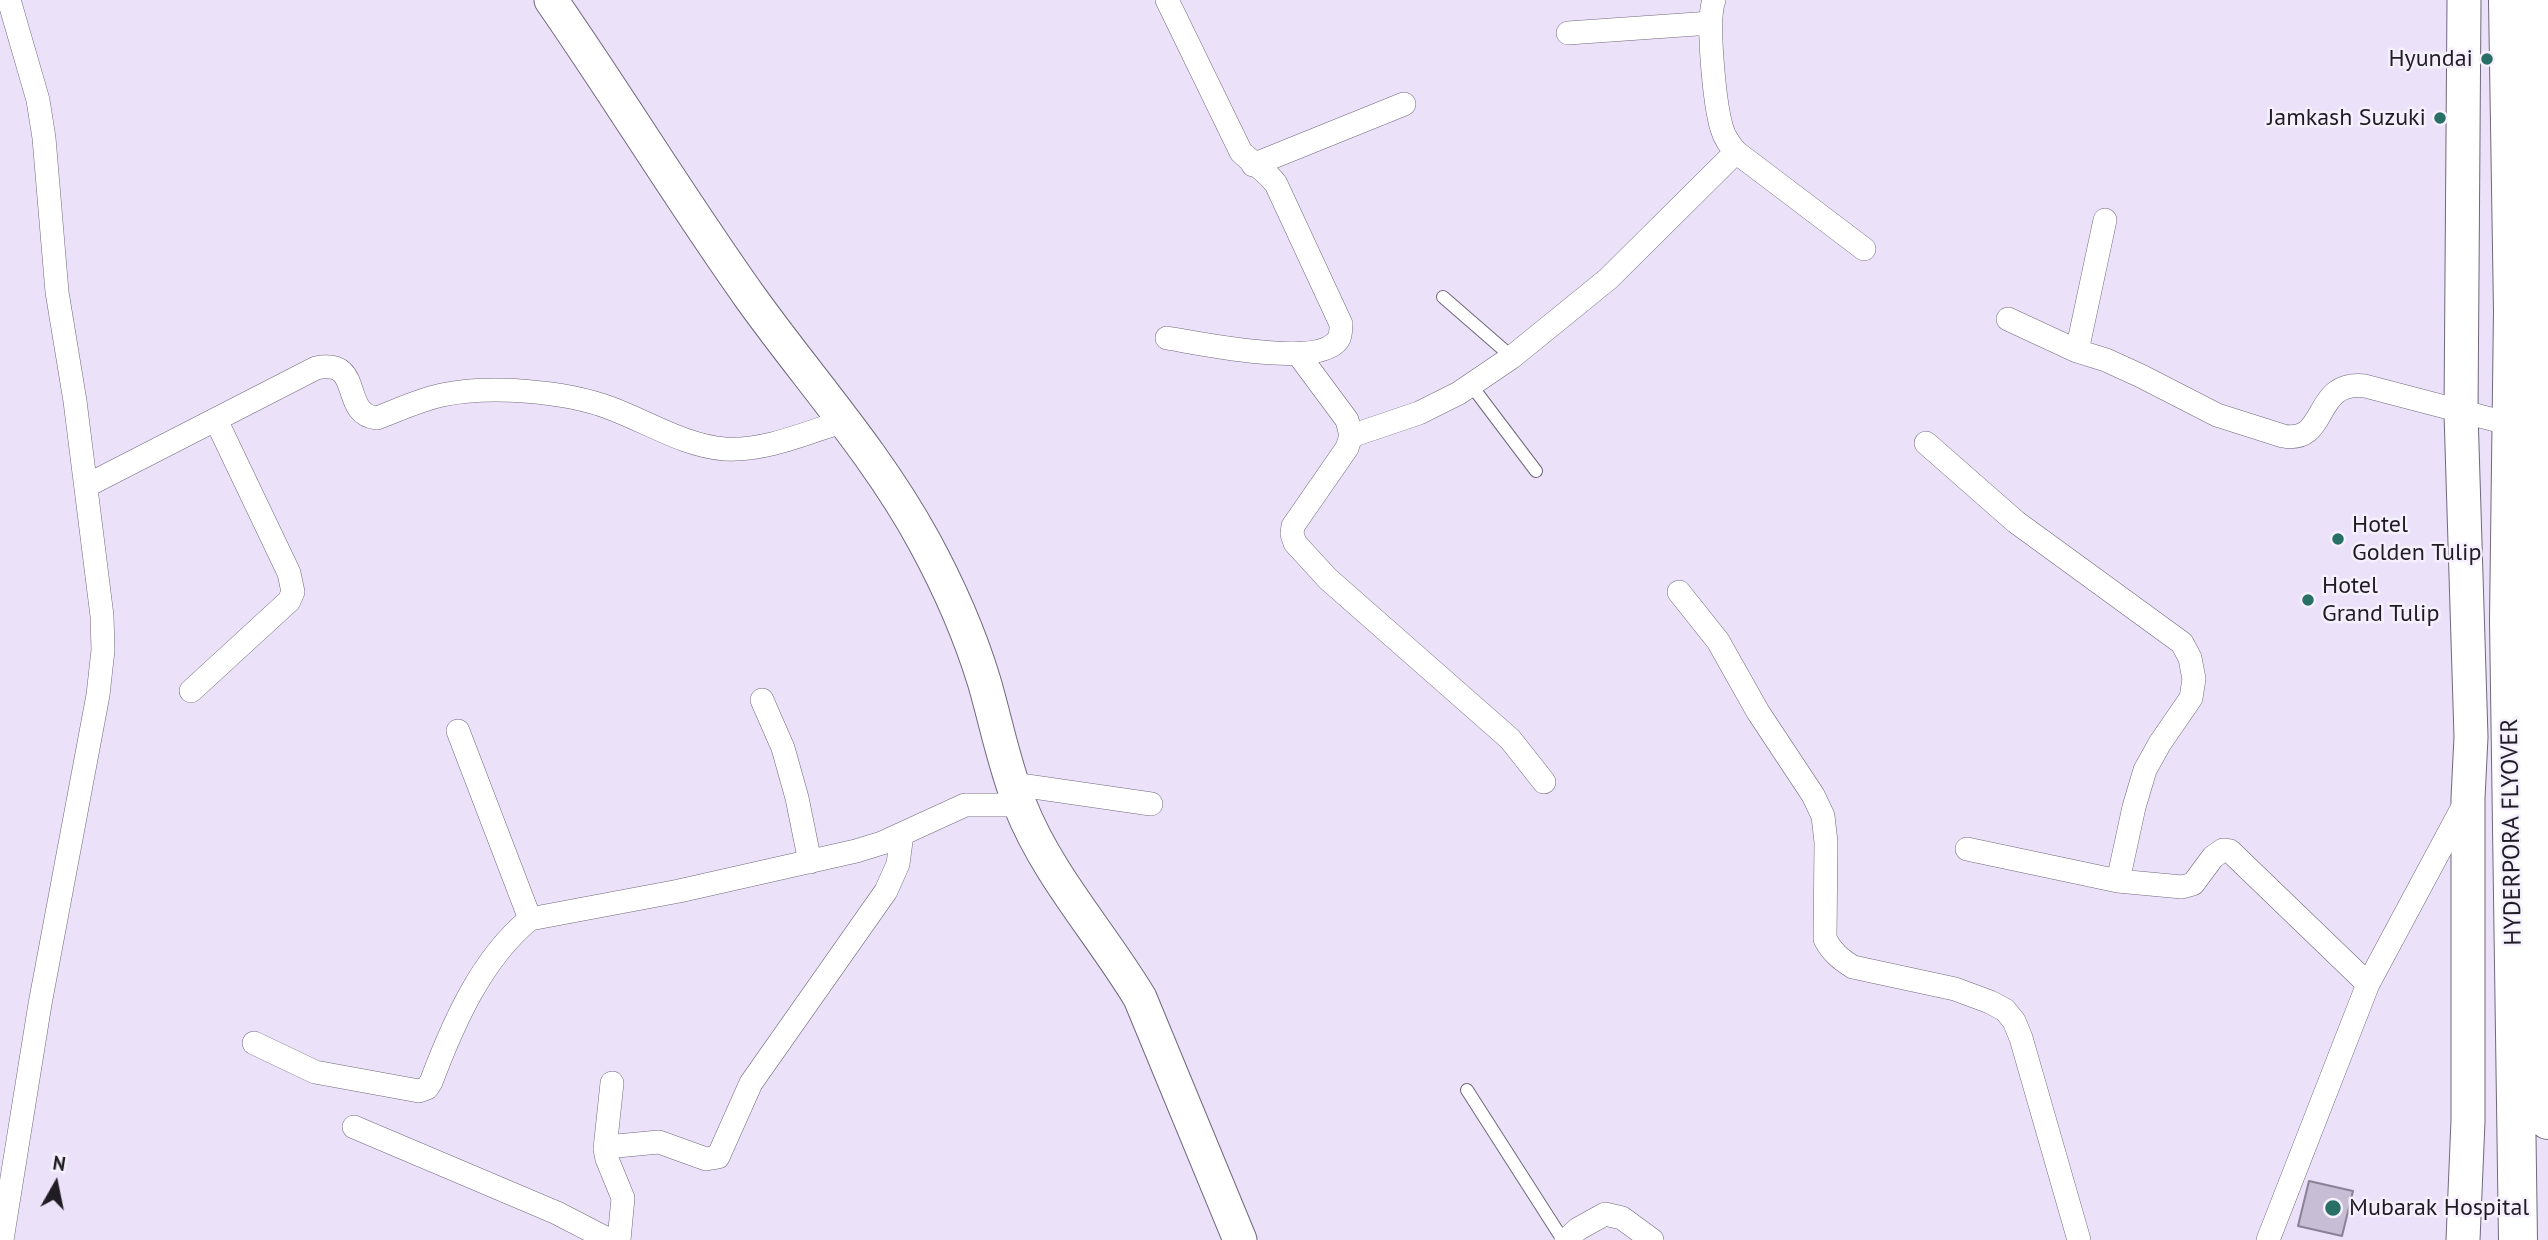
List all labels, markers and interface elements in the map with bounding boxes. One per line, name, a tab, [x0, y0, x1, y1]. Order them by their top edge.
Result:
place label: Hyundai	[2388, 45, 2473, 73]
marker: Hyundai	[2479, 51, 2495, 67]
place label: Jamkash Suzuki	[2267, 104, 2426, 132]
marker: Jamkash Suzuki	[2432, 110, 2448, 126]
place label: Hotel Golden Tulip	[2352, 511, 2481, 567]
marker: Hotel Golden Tulip	[2330, 531, 2346, 547]
place label: Hotel Grand Tulip	[2322, 572, 2439, 628]
marker: Hotel Grand Tulip	[2300, 592, 2316, 608]
street label: HYDERPORA FLYOVER	[2496, 718, 2528, 946]
north arrow	[21, 1149, 91, 1219]
text: N	[51, 1150, 67, 1176]
place label: Mubarak Hospital	[2349, 1194, 2529, 1222]
marker: Mubarak Hospital	[2323, 1198, 2343, 1218]

